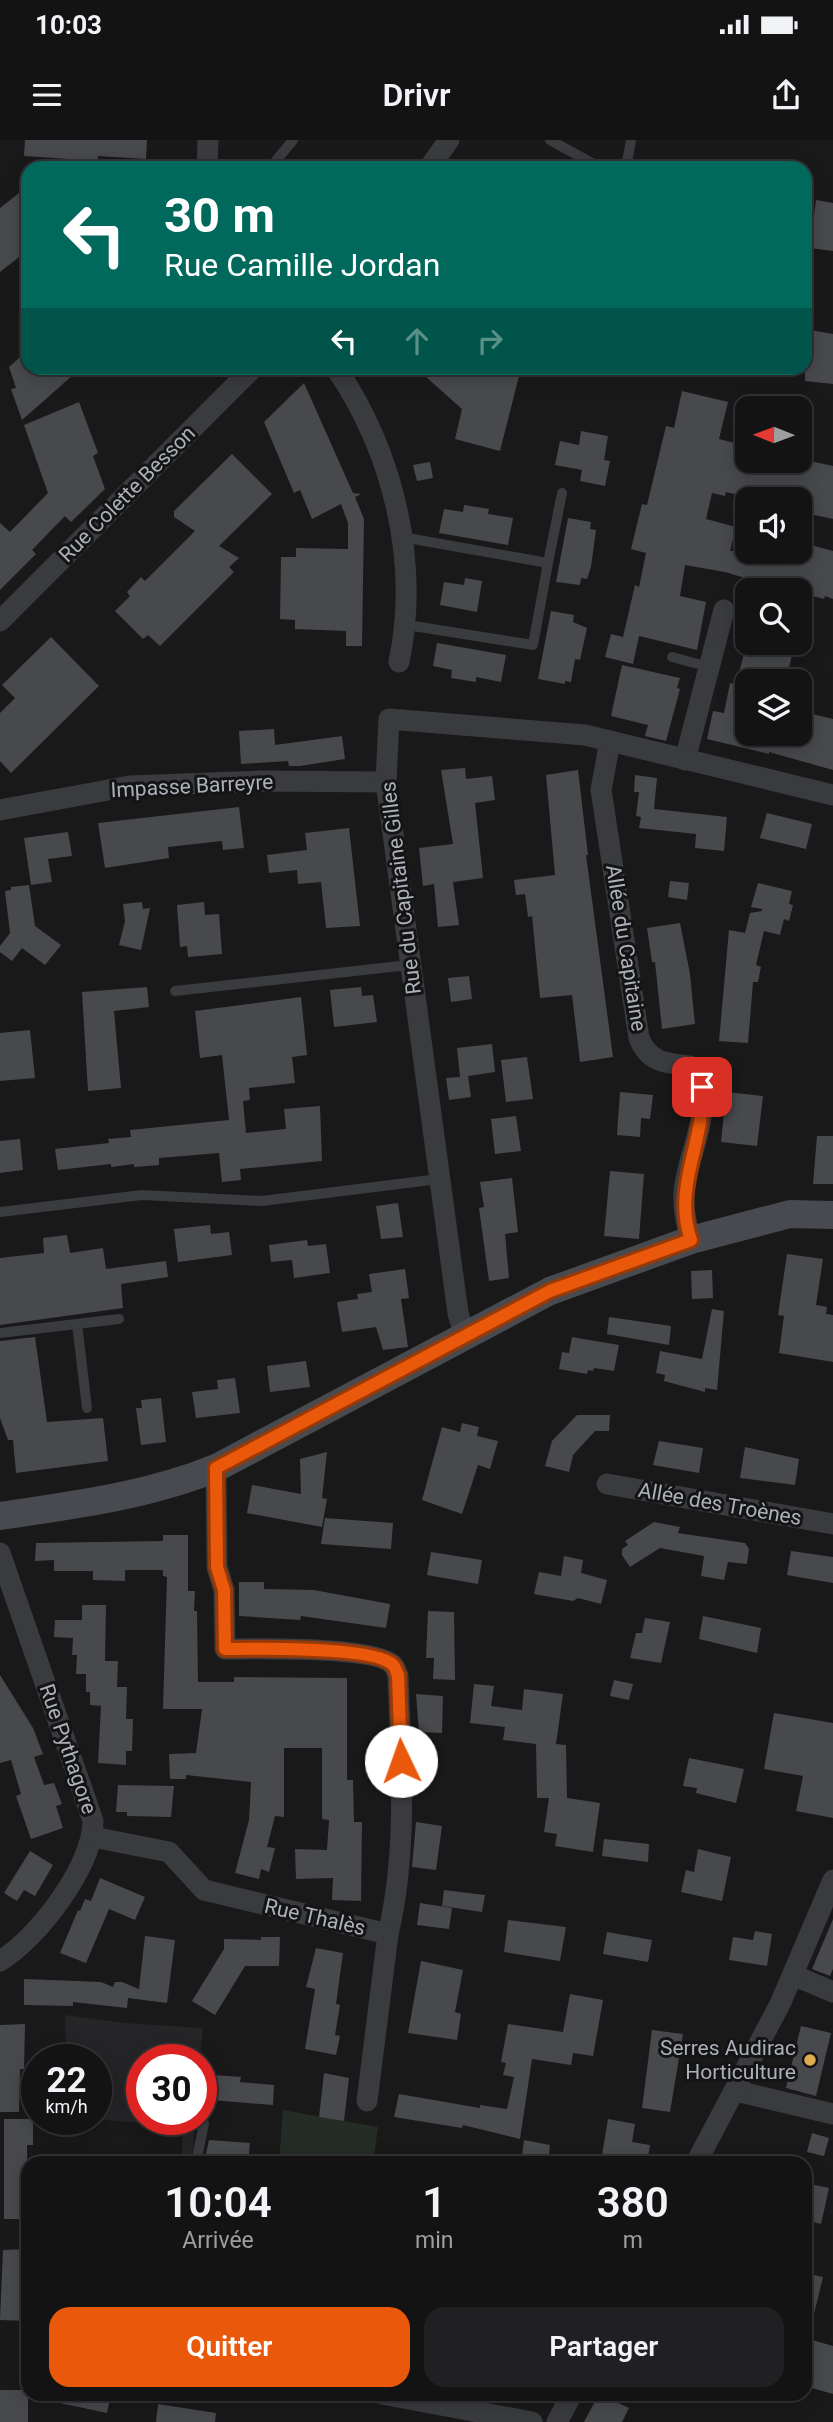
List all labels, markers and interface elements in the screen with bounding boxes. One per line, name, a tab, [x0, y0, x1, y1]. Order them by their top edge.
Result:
text: 10:03	[35, 10, 102, 40]
icon: menu	[28, 76, 66, 114]
text: Drivr	[382, 76, 451, 114]
icon: share	[767, 76, 805, 114]
text: 30 m	[164, 187, 275, 244]
icon: left	[49, 189, 140, 280]
text: Rue Camille Jordan	[164, 246, 440, 284]
icon: left	[325, 322, 363, 360]
icon: ahead	[398, 322, 436, 360]
icon: right	[471, 322, 509, 360]
north arrow	[735, 396, 812, 472]
map controls	[735, 396, 812, 746]
street label: Rue Colette Besson	[54, 421, 200, 567]
button: sound	[735, 487, 812, 564]
button: search	[735, 578, 812, 655]
button: layers	[735, 669, 812, 746]
street label: Impasse Barreyre	[110, 770, 274, 802]
street label: Rue du Capitaine Gilles	[376, 780, 426, 996]
street label: Allée du Capitaine	[601, 863, 651, 1033]
pin	[672, 1057, 732, 1117]
icon: arrive	[683, 1068, 721, 1106]
street label: Allée des Troènes	[636, 1478, 804, 1530]
street label: Rue Pythagore	[35, 1681, 101, 1817]
position arrow	[364, 1724, 438, 1798]
street label: Rue Thalès	[262, 1894, 368, 1940]
place label: Serres Audirac Horticulture	[660, 2036, 796, 2084]
speed limit sign: 30	[126, 2044, 217, 2135]
marker: Serres Audirac Horticulture	[802, 2052, 818, 2068]
text: 22	[46, 2060, 87, 2101]
text: km/h	[45, 2096, 88, 2117]
text: 10:04	[164, 2178, 272, 2227]
text: 1	[422, 2178, 446, 2227]
text: 380	[597, 2178, 669, 2227]
text: Arrivée	[182, 2227, 254, 2254]
text: min	[415, 2227, 453, 2254]
text: m	[623, 2227, 643, 2254]
button: Quitter	[49, 2307, 410, 2387]
button: Partager	[424, 2307, 784, 2387]

